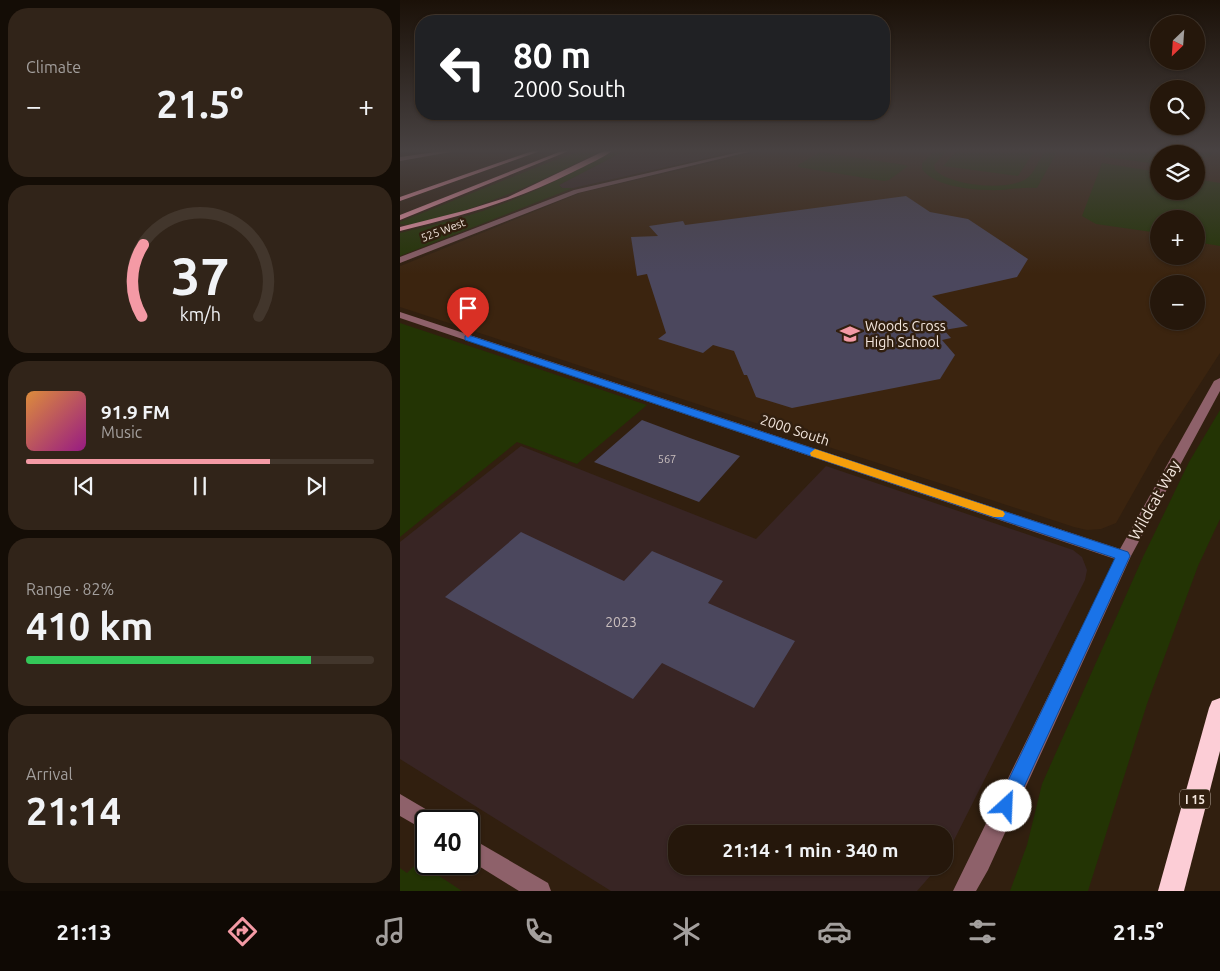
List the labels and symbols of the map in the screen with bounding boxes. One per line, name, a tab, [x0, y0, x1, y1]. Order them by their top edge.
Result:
north arrow	[1150, 15, 1205, 70]
street label: 525 West	[419, 216, 467, 244]
pin	[447, 287, 489, 338]
place label: Woods Cross High School	[865, 318, 946, 350]
school or university icon: Woods Cross High School	[839, 323, 861, 345]
street label: 2000 South	[758, 411, 832, 449]
house number: 567	[658, 453, 676, 465]
street label: Wildcat Way	[1125, 457, 1183, 543]
house number: 2023	[605, 614, 637, 630]
position arrow	[979, 779, 1031, 831]
road number: I 15	[1180, 790, 1210, 809]
speed limit sign: 40	[415, 810, 480, 875]

